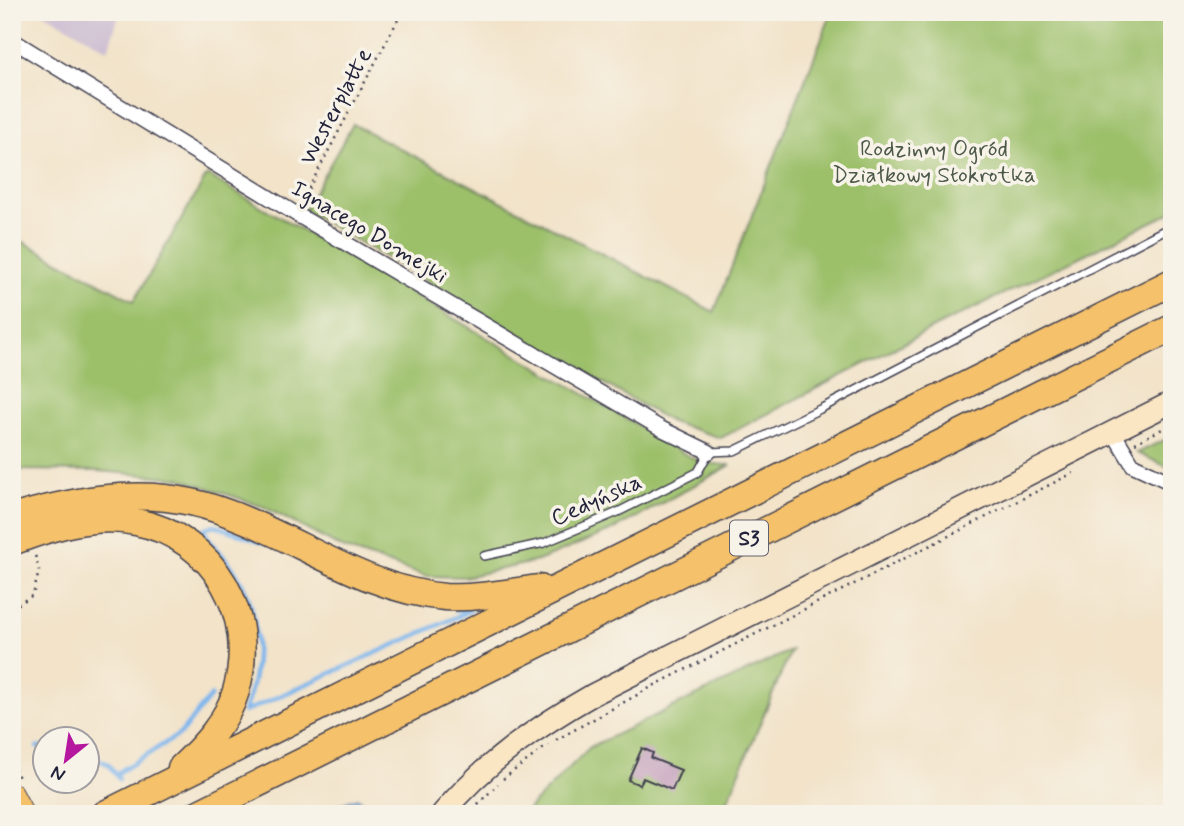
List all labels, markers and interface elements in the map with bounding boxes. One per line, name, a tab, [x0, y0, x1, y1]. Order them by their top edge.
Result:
street label: Westerplatte	[294, 44, 380, 170]
park label: Rodzinny Ogród Działkowy Stokrotka	[832, 135, 1036, 191]
street label: Ignacego Domejki	[285, 174, 453, 291]
street label: Cedyńska	[547, 468, 647, 534]
road number: S3	[730, 520, 768, 556]
north arrow	[32, 724, 102, 794]
text: N	[47, 759, 70, 787]

